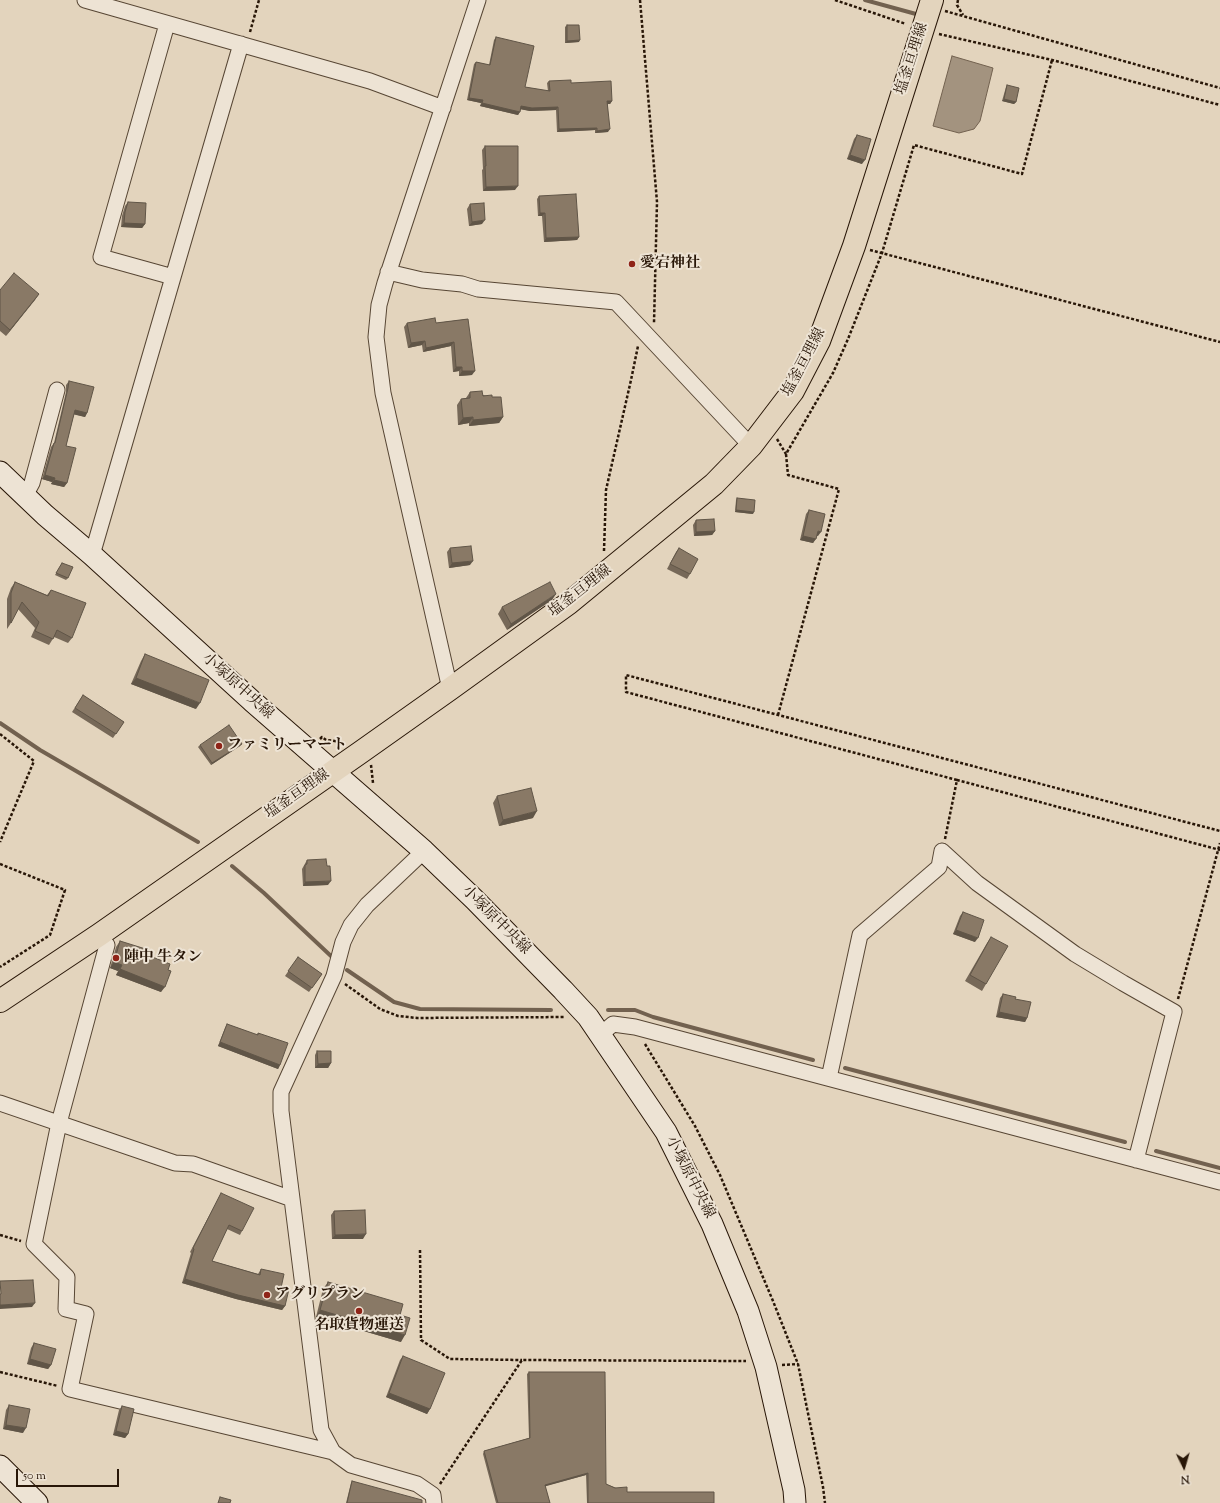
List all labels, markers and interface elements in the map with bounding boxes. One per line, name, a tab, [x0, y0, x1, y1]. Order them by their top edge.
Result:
street label: 塩釜亘理線	[893, 21, 933, 97]
place label: 愛宕神社	[640, 255, 700, 273]
marker: 愛宕神社	[627, 259, 637, 269]
street label: 塩釜亘理線	[779, 326, 831, 400]
street label: 塩釜亘理線	[546, 562, 616, 622]
street label: 小塚原中央線	[198, 650, 276, 724]
place label: ファミリーマート	[227, 737, 347, 755]
marker: ファミリーマート	[214, 741, 224, 751]
street label: 塩釜亘理線	[262, 766, 334, 824]
street label: 小塚原中央線	[457, 883, 533, 959]
place label: 陣中 牛タン	[124, 949, 202, 967]
marker: 陣中 牛タン	[111, 953, 121, 963]
street label: 小塚原中央線	[661, 1134, 717, 1222]
place label: アグリプラン	[275, 1286, 365, 1304]
marker: アグリプラン	[262, 1290, 272, 1300]
marker: 名取貨物運送	[354, 1306, 364, 1316]
place label: 名取貨物運送	[314, 1317, 404, 1335]
north arrow	[1164, 1447, 1204, 1487]
scale bar	[18, 1461, 121, 1487]
text: 50 m	[23, 1467, 46, 1485]
text: N	[1180, 1471, 1190, 1487]

